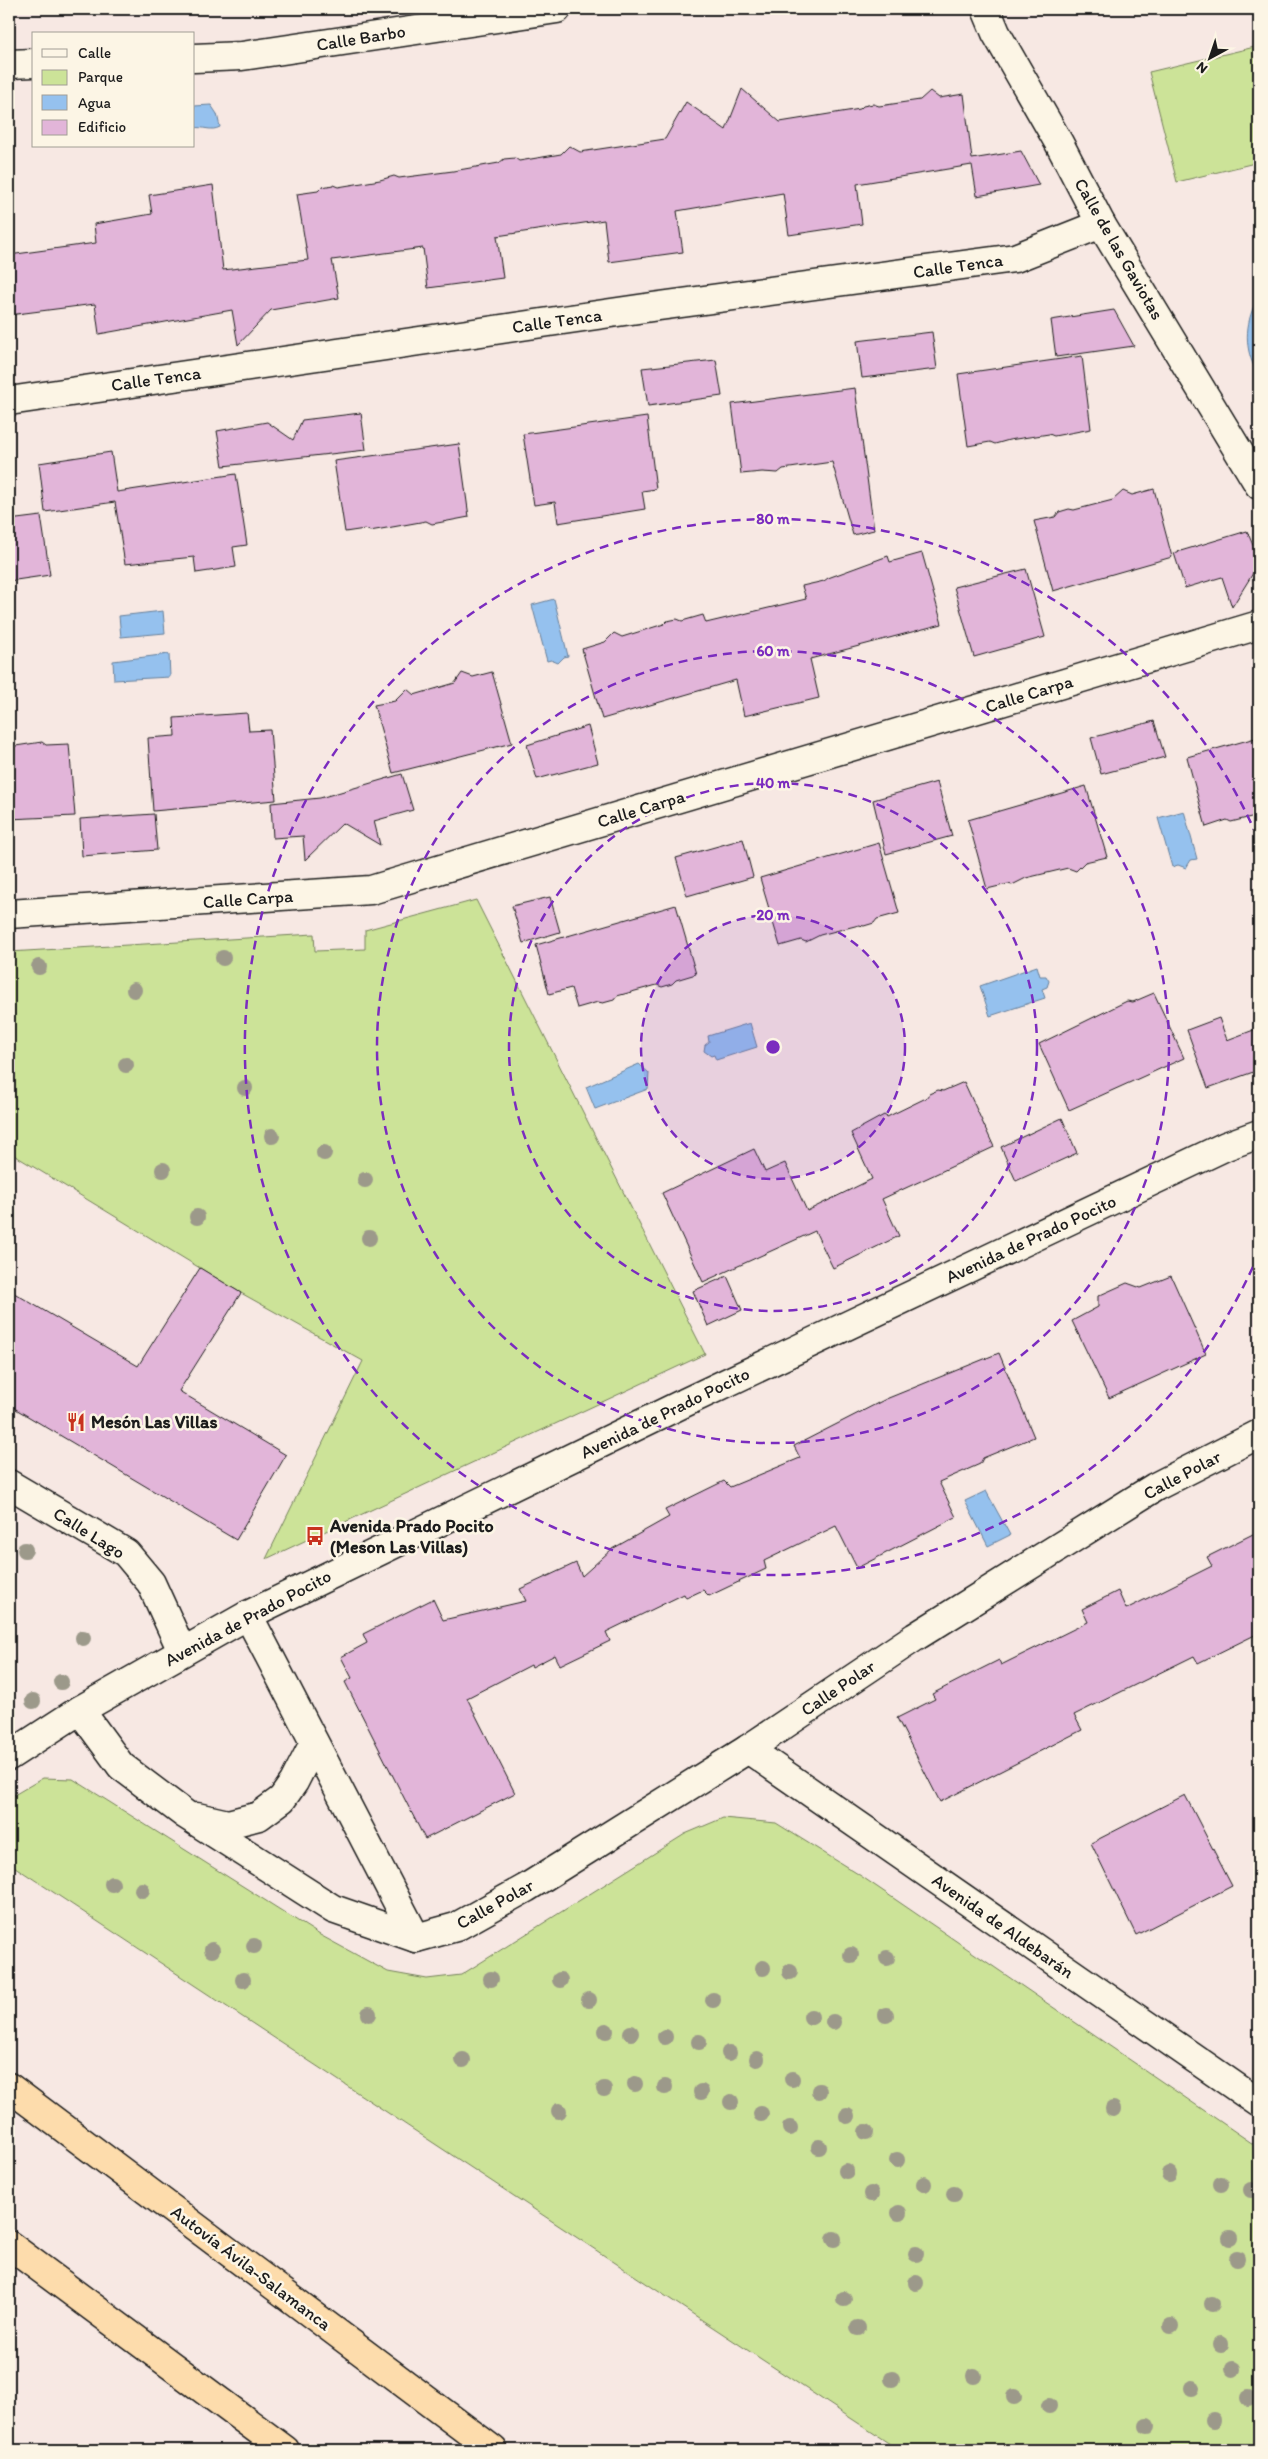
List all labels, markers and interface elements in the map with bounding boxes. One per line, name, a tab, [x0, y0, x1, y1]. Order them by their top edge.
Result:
street label: Calle Barbo	[315, 20, 407, 56]
legend	[32, 32, 195, 148]
north arrow	[1186, 32, 1236, 82]
text: Calle	[78, 44, 111, 62]
text: N	[1193, 58, 1211, 77]
text: Parque	[78, 68, 123, 86]
text: Agua	[78, 94, 112, 112]
text: Edificio	[78, 118, 126, 136]
street label: Calle de las Gaviotas	[1070, 174, 1168, 324]
street label: Calle Tenca	[912, 249, 1005, 283]
street label: Calle Tenca	[511, 304, 604, 338]
street label: Calle Tenca	[110, 362, 203, 396]
text: 80 m	[756, 510, 790, 528]
text: 60 m	[756, 642, 790, 660]
street label: Calle Carpa	[982, 670, 1076, 718]
text: 40 m	[756, 774, 791, 792]
street label: Calle Carpa	[594, 785, 688, 833]
street label: Calle Carpa	[202, 885, 295, 913]
text: 20 m	[756, 906, 790, 924]
centre of rings	[764, 1038, 782, 1056]
street label: Avenida de Prado Pocito	[942, 1190, 1120, 1288]
street label: Avenida de Prado Pocito	[577, 1362, 753, 1464]
restaurant icon: Mesón Las Villas	[65, 1411, 87, 1433]
place label: Mesón Las Villas	[91, 1411, 218, 1433]
street label: Calle Polar	[1139, 1445, 1225, 1505]
street label: Calle Lago	[49, 1502, 129, 1564]
place label: Avenida Prado Pocito (Meson Las Villas)	[329, 1515, 494, 1558]
bus stop icon: Avenida Prado Pocito (Meson Las Villas)	[304, 1525, 326, 1547]
street label: Avenida de Prado Pocito	[161, 1565, 335, 1671]
street label: Calle Polar	[797, 1655, 880, 1721]
street label: Avenida de Aldebarán	[928, 1869, 1078, 1983]
street label: Calle Polar	[453, 1873, 538, 1934]
street label: Autovía Ávila-Salamanca	[167, 2201, 336, 2336]

